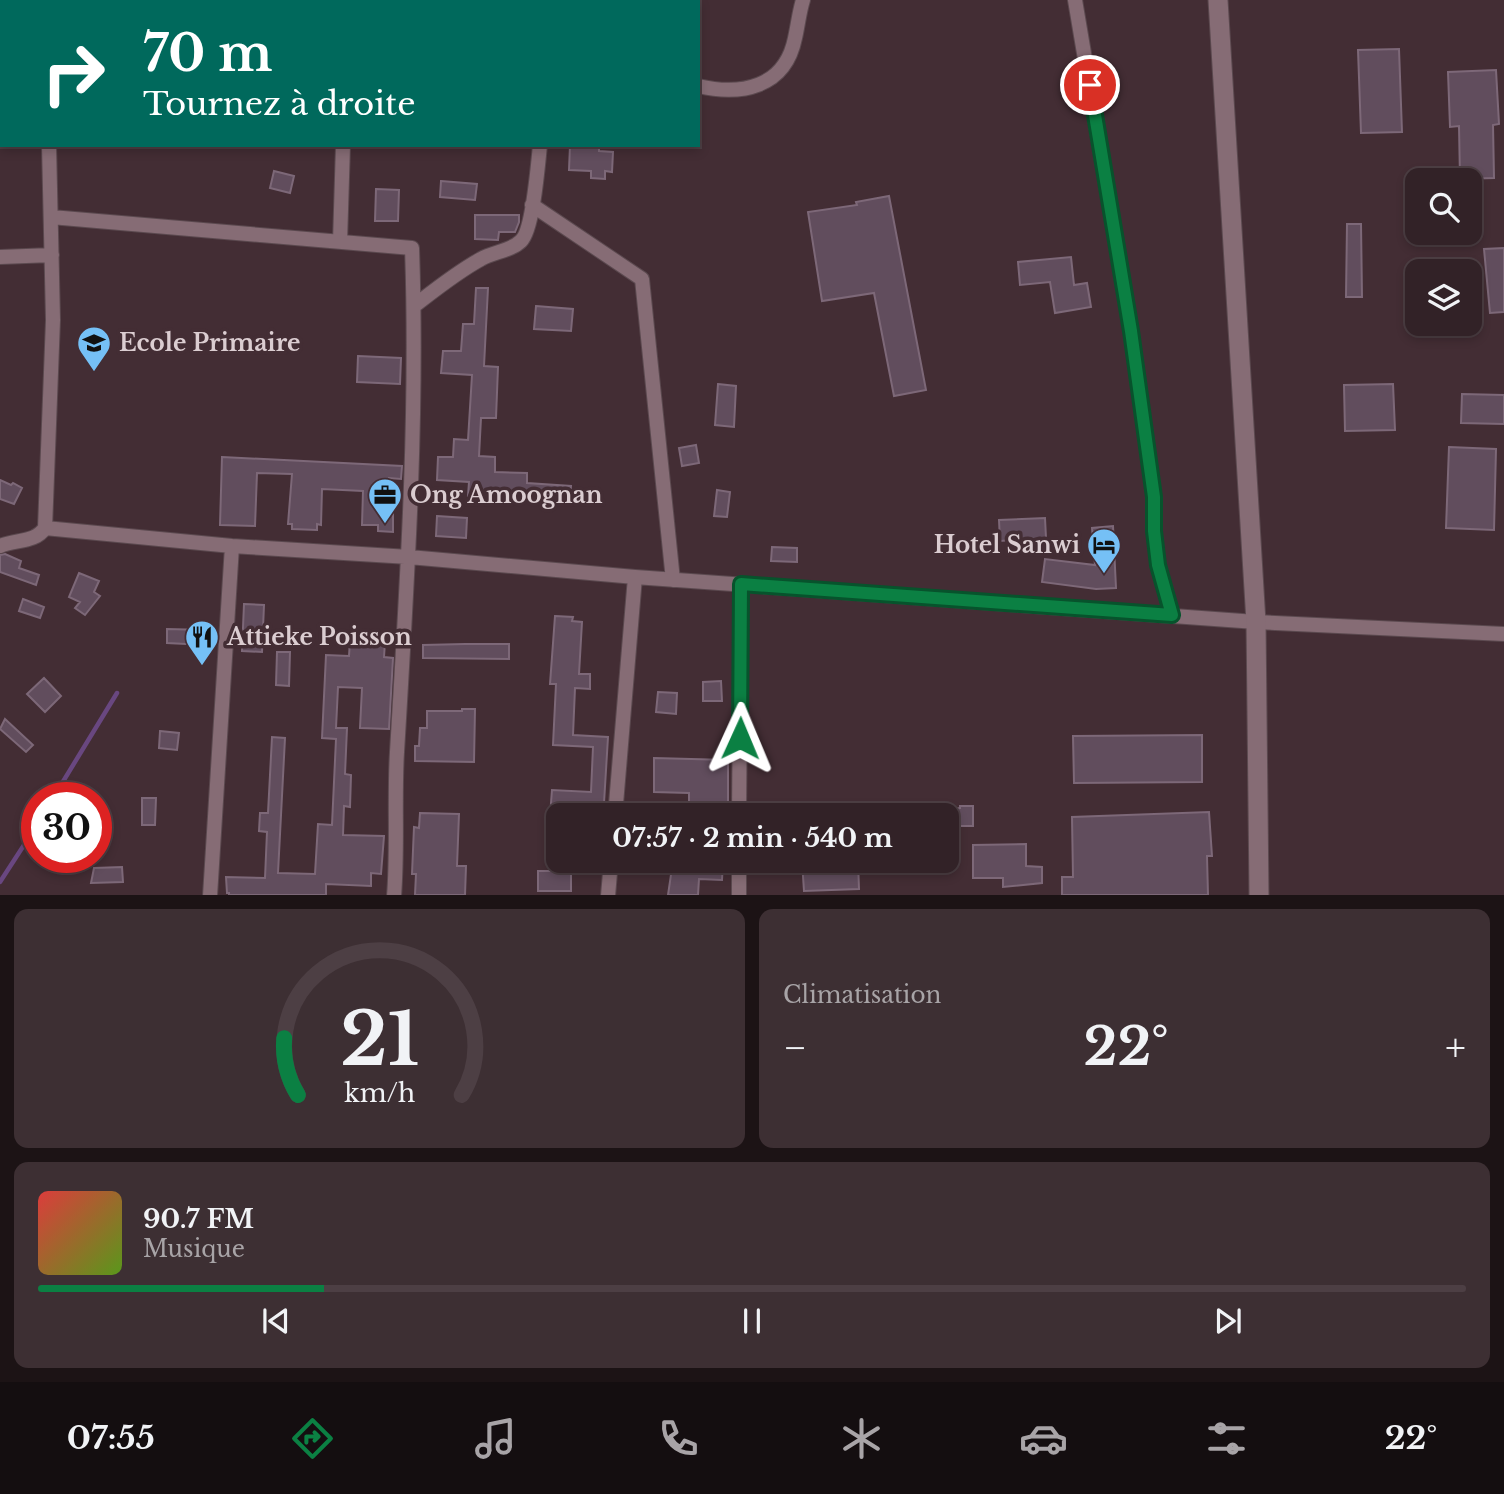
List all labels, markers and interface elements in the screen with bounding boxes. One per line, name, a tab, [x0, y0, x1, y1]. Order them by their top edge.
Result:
text: 70 m	[143, 23, 273, 84]
icon: right	[28, 28, 119, 119]
pin	[1060, 55, 1120, 115]
icon: arrive	[1071, 66, 1109, 104]
text: Tournez à droite	[143, 84, 416, 124]
map controls	[1405, 168, 1482, 336]
button: search	[1405, 168, 1482, 245]
button: layers	[1405, 259, 1482, 336]
school or university icon: Ecole Primaire	[75, 324, 113, 373]
place label: Ecole Primaire	[119, 329, 300, 357]
office icon: Ong Amoognan	[366, 476, 404, 525]
place label: Ong Amoognan	[410, 481, 603, 509]
hotel icon: Hotel Sanwi	[1085, 526, 1123, 575]
place label: Hotel Sanwi	[934, 531, 1080, 559]
restaurant icon: Attieke Poisson	[183, 618, 221, 667]
place label: Attieke Poisson	[226, 623, 412, 651]
position arrow	[703, 701, 777, 775]
speed limit sign: 30	[21, 782, 112, 873]
text: 07:57 · 2 min · 540 m	[612, 822, 893, 854]
text: Climatisation	[783, 981, 941, 1009]
text: 21	[340, 994, 419, 1085]
text: 22°	[1084, 1015, 1169, 1079]
text: −	[783, 1024, 807, 1071]
text: +	[1445, 1024, 1466, 1071]
text: km/h	[344, 1077, 415, 1108]
text: 90.7 FM	[143, 1203, 254, 1235]
text: Musique	[143, 1235, 245, 1263]
icon: previous	[257, 1302, 295, 1340]
icon: pause	[733, 1302, 771, 1340]
icon: next	[1209, 1302, 1247, 1340]
icon: directions	[288, 1414, 337, 1463]
icon: music	[471, 1414, 520, 1463]
icon: phone	[654, 1414, 703, 1463]
icon: climate	[837, 1414, 886, 1463]
icon: car	[1019, 1414, 1068, 1463]
icon: filters	[1202, 1414, 1251, 1463]
text: 07:55	[67, 1418, 155, 1458]
text: 22°	[1385, 1418, 1437, 1458]

